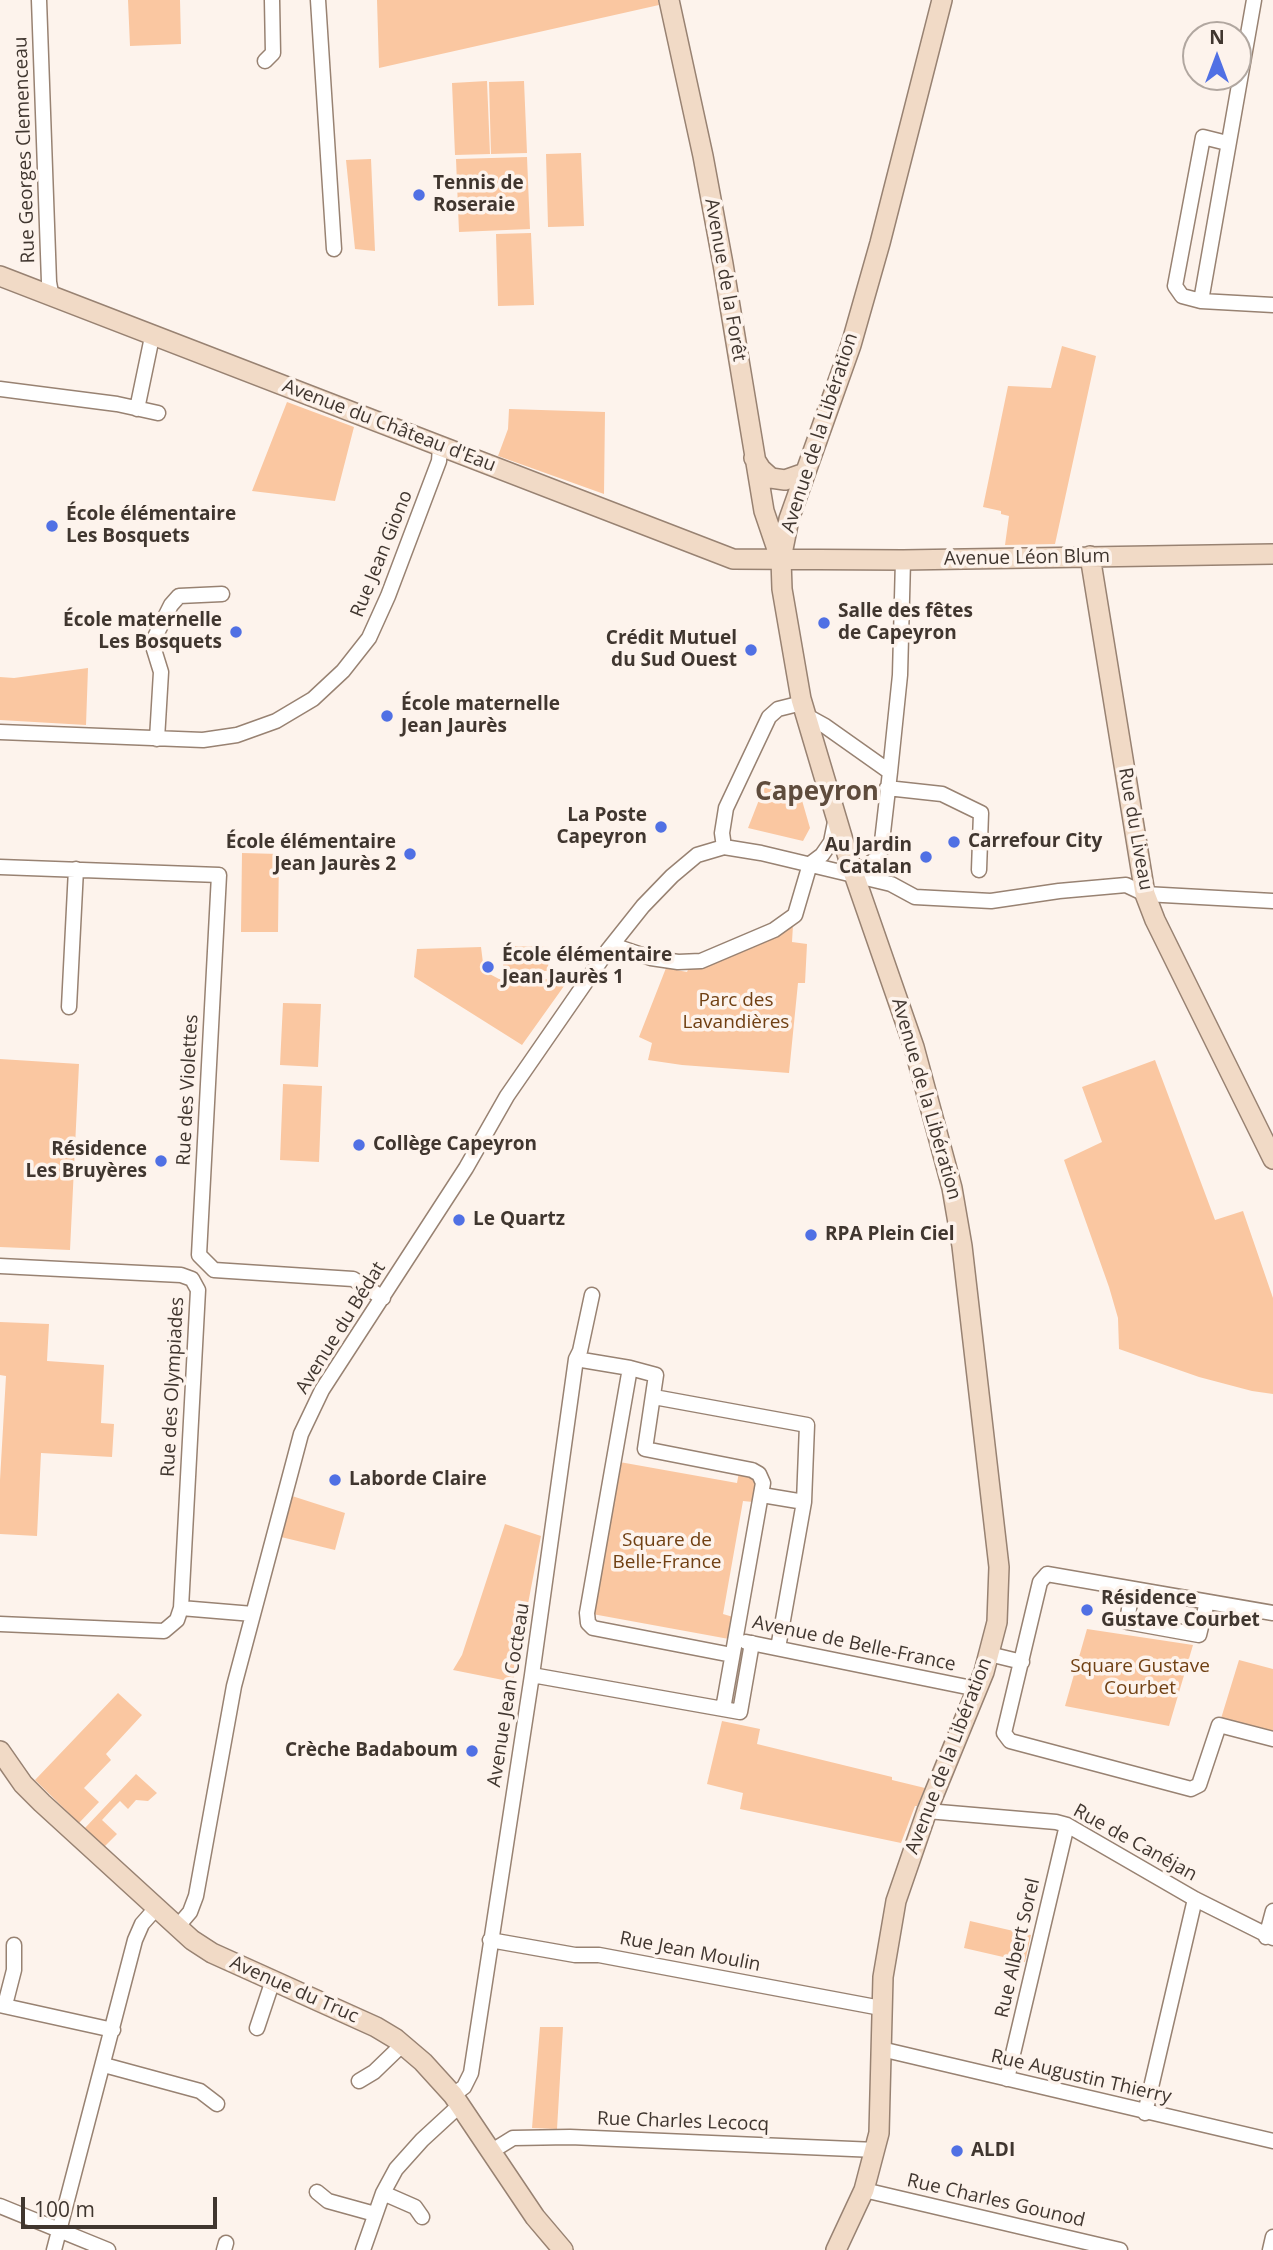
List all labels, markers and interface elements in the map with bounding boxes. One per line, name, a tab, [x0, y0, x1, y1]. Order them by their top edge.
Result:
north arrow	[1182, 21, 1252, 91]
text: N	[1209, 24, 1225, 50]
street label: Rue Georges Clemenceau	[10, 36, 40, 264]
place label: Tennis de Roseraie	[433, 173, 524, 217]
marker: Tennis de Roseraie	[411, 187, 427, 203]
street label: Avenue de la Forêt	[699, 197, 751, 363]
street label: Avenue de la Libération	[777, 330, 863, 536]
street label: Avenue du Château d'Eau	[279, 375, 499, 477]
street label: Rue Jean Giono	[346, 487, 418, 621]
place label: École élémentaire Les Bosquets	[66, 504, 236, 548]
marker: École élémentaire Les Bosquets	[44, 518, 60, 534]
street label: Avenue Léon Blum	[944, 545, 1110, 571]
place label: Salle des fêtes de Capeyron	[838, 601, 973, 645]
place label: École maternelle Les Bosquets	[63, 610, 222, 654]
marker: Salle des fêtes de Capeyron	[816, 615, 832, 631]
marker: École maternelle Les Bosquets	[228, 624, 244, 640]
place label: Crédit Mutuel du Sud Ouest	[606, 628, 737, 672]
marker: Crédit Mutuel du Sud Ouest	[743, 642, 759, 658]
place label: École maternelle Jean Jaurès	[401, 694, 560, 738]
marker: École maternelle Jean Jaurès	[379, 708, 395, 724]
street label: Rue du Liveau	[1113, 766, 1157, 892]
district label: Capeyron	[755, 777, 879, 809]
place label: La Poste Capeyron	[556, 805, 647, 849]
marker: La Poste Capeyron	[653, 819, 669, 835]
place label: Carrefour City	[968, 831, 1102, 853]
place label: École élémentaire Jean Jaurès 2	[226, 832, 396, 876]
marker: Carrefour City	[946, 834, 962, 850]
place label: Au Jardin Catalan	[825, 835, 912, 879]
marker: École élémentaire Jean Jaurès 2	[402, 846, 418, 862]
marker: Au Jardin Catalan	[918, 849, 934, 865]
place label: École élémentaire Jean Jaurès 1	[502, 945, 672, 989]
marker: École élémentaire Jean Jaurès 1	[480, 959, 496, 975]
park label: Parc des Lavandières	[683, 990, 789, 1034]
street label: Avenue de la Libération	[886, 996, 966, 1202]
street label: Rue des Violettes	[173, 1014, 203, 1166]
place label: Collège Capeyron	[373, 1134, 537, 1156]
marker: Collège Capeyron	[351, 1137, 367, 1153]
place label: Résidence Les Bruyères	[25, 1139, 147, 1183]
marker: Résidence Les Bruyères	[153, 1153, 169, 1169]
place label: Le Quartz	[473, 1209, 565, 1231]
marker: Le Quartz	[451, 1212, 467, 1228]
place label: RPA Plein Ciel	[825, 1224, 955, 1246]
marker: RPA Plein Ciel	[803, 1227, 819, 1243]
street label: Avenue du Bédat	[291, 1258, 391, 1398]
street label: Rue des Olympiades	[157, 1296, 189, 1478]
place label: Laborde Claire	[349, 1469, 487, 1491]
marker: Laborde Claire	[327, 1472, 343, 1488]
park label: Square de Belle-France	[613, 1530, 721, 1574]
place label: Résidence Gustave Courbet	[1101, 1588, 1260, 1632]
street label: Avenue Jean Cocteau	[483, 1601, 535, 1789]
marker: Résidence Gustave Courbet	[1079, 1602, 1095, 1618]
street label: Avenue de Belle-France	[750, 1611, 958, 1677]
street label: Avenue de la Libération	[901, 1655, 997, 1857]
park label: Square Gustave Courbet	[1070, 1656, 1210, 1700]
place label: Crèche Badaboum	[285, 1740, 458, 1762]
marker: Crèche Badaboum	[464, 1743, 480, 1759]
street label: Rue de Canéjan	[1069, 1800, 1201, 1886]
street label: Rue Albert Sorel	[991, 1876, 1045, 2020]
street label: Rue Jean Moulin	[617, 1927, 763, 1977]
street label: Avenue du Truc	[226, 1951, 362, 2029]
street label: Rue Augustin Thierry	[989, 2045, 1173, 2109]
street label: Rue Charles Lecocq	[597, 2108, 769, 2136]
place label: ALDI	[971, 2140, 1015, 2162]
marker: ALDI	[949, 2143, 965, 2159]
street label: Rue Charles Gounod	[905, 2169, 1087, 2233]
scale bar	[24, 2184, 220, 2228]
text: 100 m	[34, 2195, 95, 2223]

